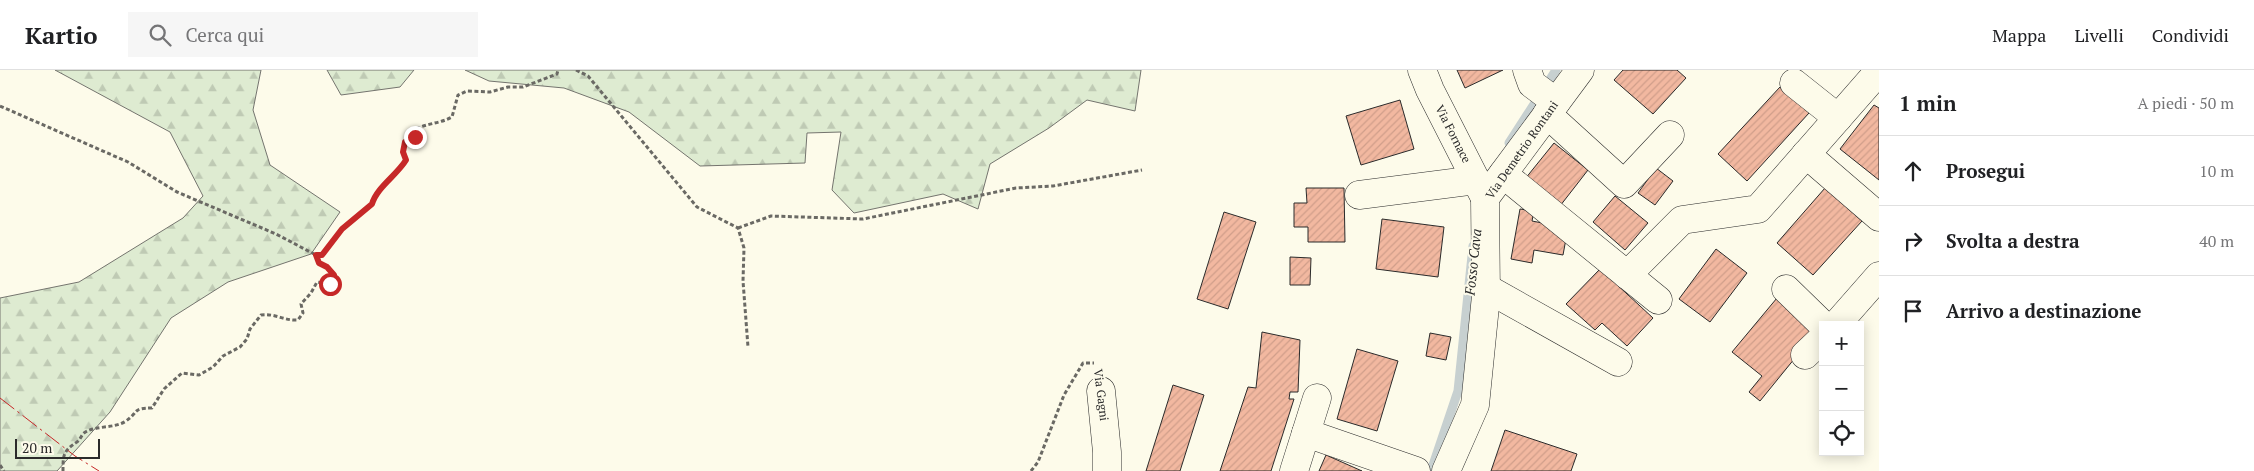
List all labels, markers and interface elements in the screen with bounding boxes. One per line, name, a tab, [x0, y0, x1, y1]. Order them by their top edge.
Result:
search box	[128, 12, 478, 57]
text: Kartio	[25, 19, 98, 51]
icon: search	[146, 21, 174, 49]
text: Cerca qui	[186, 22, 264, 47]
text: Mappa	[1992, 23, 2046, 47]
text: Livelli	[2074, 23, 2124, 47]
text: Condividi	[2152, 23, 2229, 47]
text: 1 min	[1899, 89, 1956, 117]
text: A piedi · 50 m	[2138, 92, 2234, 114]
street label: Via Demetrio Rontani	[1482, 97, 1561, 202]
street label: Via Fornace	[1432, 102, 1474, 165]
route end	[404, 126, 427, 149]
icon: ahead	[1899, 157, 1927, 185]
text: Prosegui	[1946, 158, 2025, 183]
text: 10 m	[2199, 160, 2234, 182]
icon: right	[1899, 227, 1927, 255]
water label: Fosso Cava	[1459, 228, 1485, 297]
text: Svolta a destra	[1946, 228, 2080, 253]
text: 40 m	[2199, 230, 2234, 252]
route start	[319, 273, 342, 296]
icon: arrive	[1899, 297, 1927, 325]
text: Arrivo a destinazione	[1946, 298, 2141, 323]
map controls	[1819, 321, 1864, 456]
button: +	[1819, 321, 1864, 366]
button: −	[1819, 366, 1864, 411]
street label: Via Gagni	[1091, 368, 1112, 422]
button: locate	[1819, 411, 1864, 456]
scale bar	[15, 436, 100, 459]
text: 20 m	[22, 438, 52, 457]

